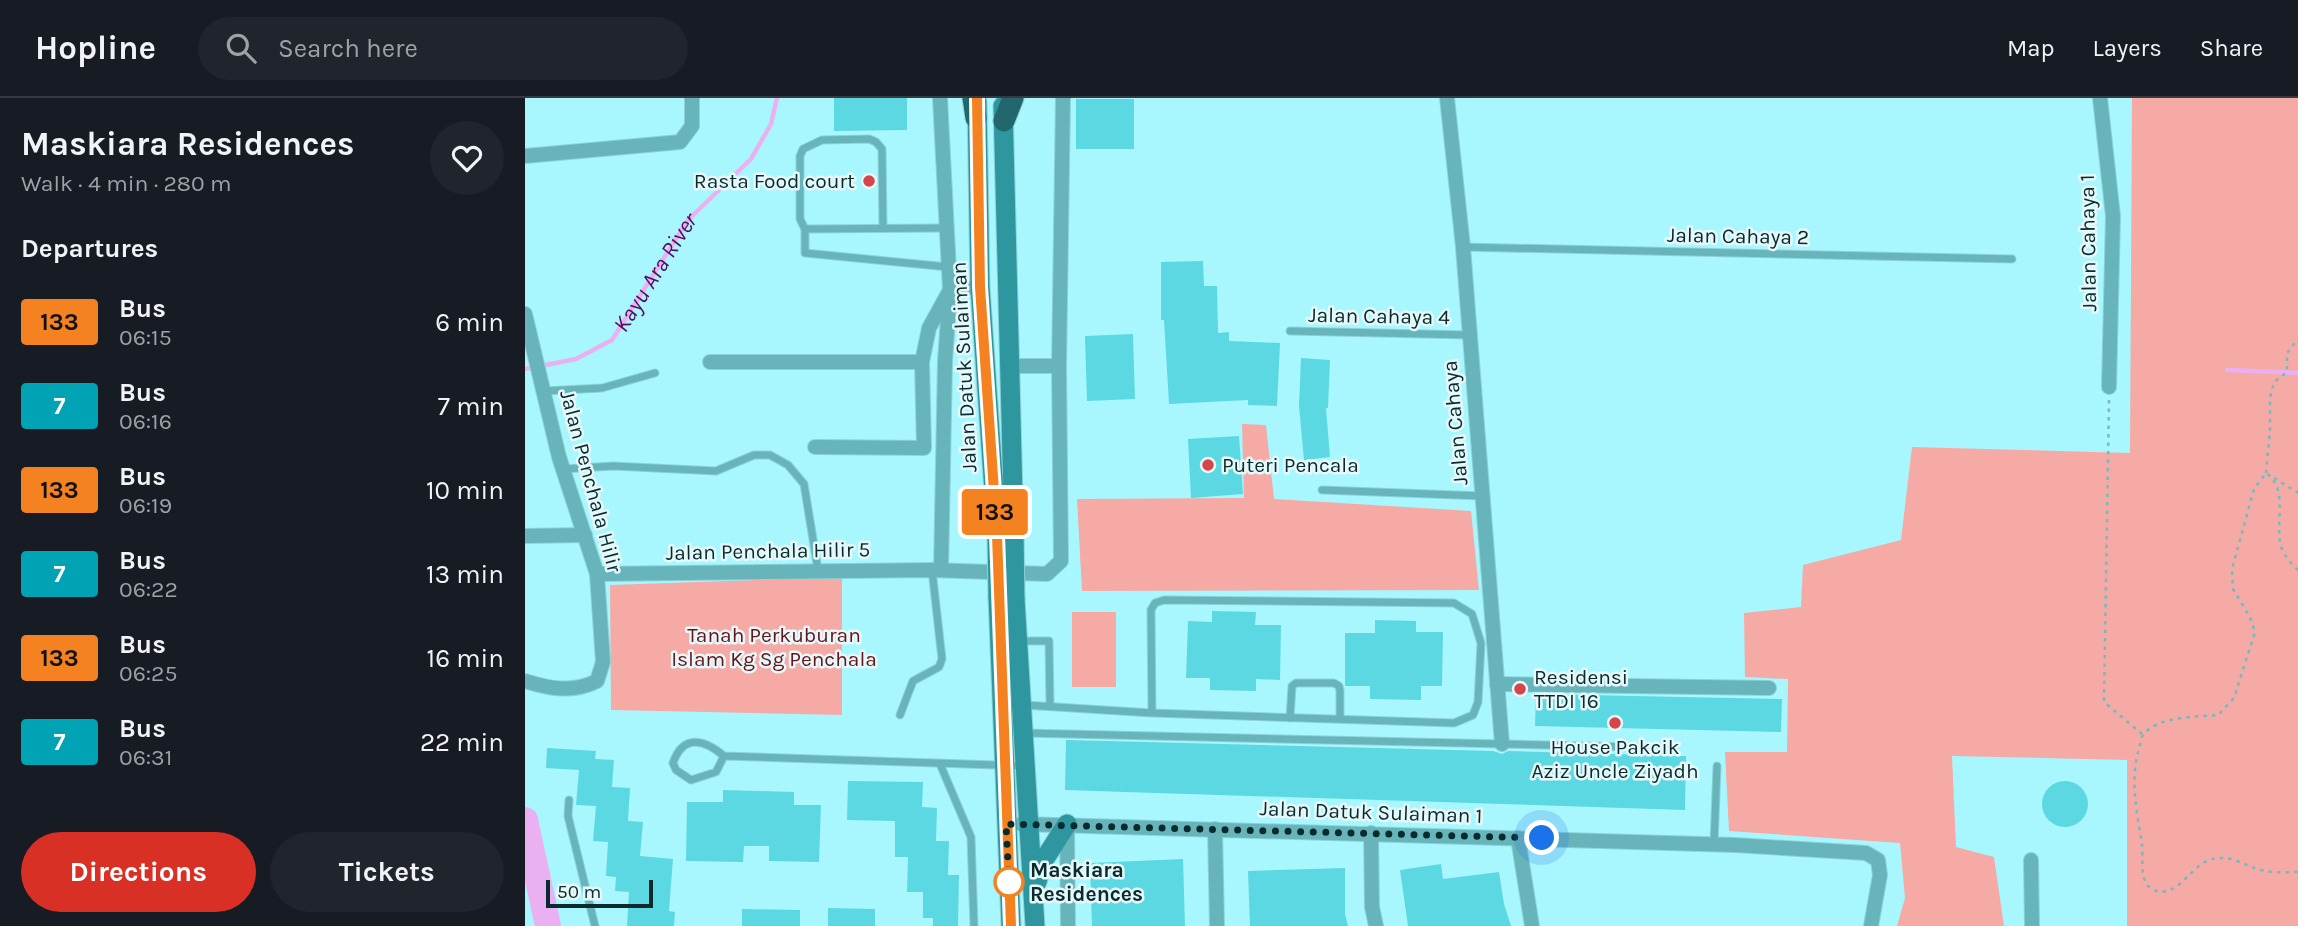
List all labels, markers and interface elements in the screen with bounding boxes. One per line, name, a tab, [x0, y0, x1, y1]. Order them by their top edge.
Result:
search box	[198, 17, 688, 80]
text: Hopline	[35, 29, 156, 67]
icon: search	[222, 29, 260, 67]
text: Search here	[278, 33, 418, 64]
text: Map	[2007, 34, 2055, 62]
text: Layers	[2093, 34, 2162, 62]
text: Share	[2200, 34, 2263, 62]
button: heart	[430, 121, 504, 195]
text: Maskiara Residences	[21, 125, 354, 163]
place label: Rasta Food court	[694, 169, 855, 193]
text: Walk · 4 min · 280 m	[21, 170, 232, 197]
marker: Rasta Food court	[861, 173, 877, 189]
street label: Jalan Cahaya 1	[2075, 174, 2101, 312]
water label: Kayu Ara River	[608, 206, 703, 337]
street label: Jalan Cahaya 2	[1667, 223, 1809, 249]
text: Departures	[21, 233, 158, 264]
street label: Jalan Datuk Sulaiman	[946, 261, 982, 473]
text: Bus	[119, 293, 166, 324]
street label: Jalan Cahaya 4	[1308, 303, 1450, 329]
text: 6 min	[435, 307, 504, 338]
text: 133	[40, 308, 79, 336]
text: 06:15	[119, 324, 172, 351]
street label: Jalan Cahaya	[1438, 360, 1472, 486]
text: Bus	[119, 377, 166, 408]
street label: Jalan Penchala Hilir	[555, 387, 627, 575]
text: 7 min	[438, 391, 504, 422]
text: 7	[54, 392, 65, 420]
text: 06:16	[119, 408, 172, 435]
place label: Puteri Pencala	[1222, 453, 1359, 477]
marker: Puteri Pencala	[1200, 457, 1216, 473]
text: Bus	[119, 461, 166, 492]
text: 10 min	[426, 475, 504, 506]
text: 133	[40, 476, 79, 504]
line badge: 133	[955, 489, 1035, 535]
text: 06:19	[119, 492, 172, 519]
text: 133	[976, 498, 1014, 526]
street label: Jalan Penchala Hilir 5	[666, 537, 870, 565]
text: Bus	[119, 545, 166, 576]
text: 13 min	[426, 559, 504, 590]
text: 7	[54, 560, 65, 588]
text: 06:22	[119, 576, 178, 603]
park label: Tanah Perkuburan Islam Kg Sg Penchala	[671, 623, 877, 671]
text: Bus	[119, 629, 166, 660]
text: 16 min	[427, 643, 504, 674]
text: 133	[40, 644, 79, 672]
text: 06:25	[119, 660, 177, 687]
place label: Residensi TTDI 16	[1534, 665, 1628, 713]
marker: Residensi TTDI 16	[1512, 681, 1528, 697]
text: Bus	[119, 713, 166, 744]
marker: House Pakcik Aziz Uncle Ziyadh	[1607, 715, 1623, 731]
text: 22 min	[420, 727, 504, 758]
text: 7	[54, 728, 65, 756]
place label: House Pakcik Aziz Uncle Ziyadh	[1531, 735, 1699, 783]
text: 06:31	[119, 744, 172, 771]
street label: Jalan Datuk Sulaiman 1	[1259, 796, 1483, 828]
your location	[1524, 820, 1559, 855]
button: Directions	[21, 832, 256, 912]
button: Tickets	[270, 832, 504, 912]
place label: Maskiara Residences	[1030, 858, 1143, 906]
marker: Maskiara Residences	[994, 867, 1024, 897]
scale bar	[546, 877, 653, 909]
text: 50 m	[557, 881, 601, 903]

